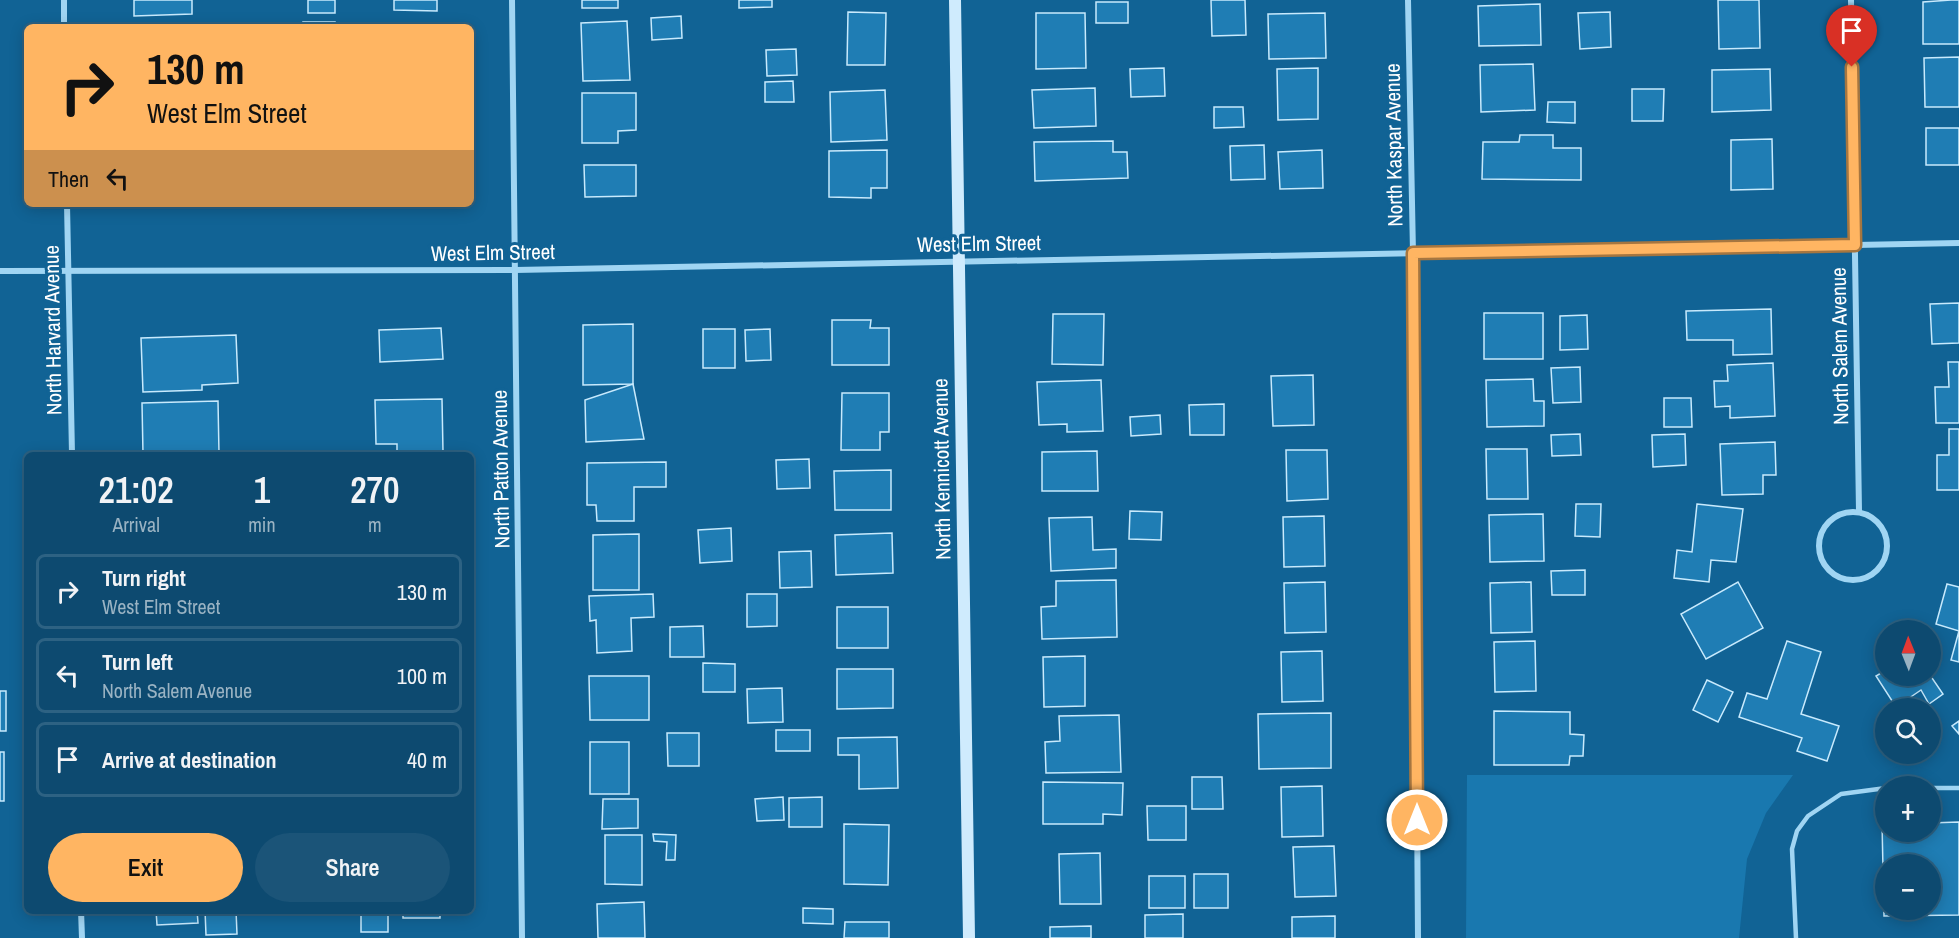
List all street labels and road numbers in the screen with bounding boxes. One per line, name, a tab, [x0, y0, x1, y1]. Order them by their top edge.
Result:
street label: North Kaspar Avenue	[1378, 63, 1409, 227]
street label: West Elm Street	[917, 228, 1041, 259]
street label: West Elm Street	[431, 237, 555, 268]
street label: North Harvard Avenue	[37, 245, 68, 415]
street label: North Salem Avenue	[1824, 267, 1855, 425]
street label: North Kennicott Avenue	[925, 378, 958, 560]
street label: North Patton Avenue	[485, 389, 516, 549]

